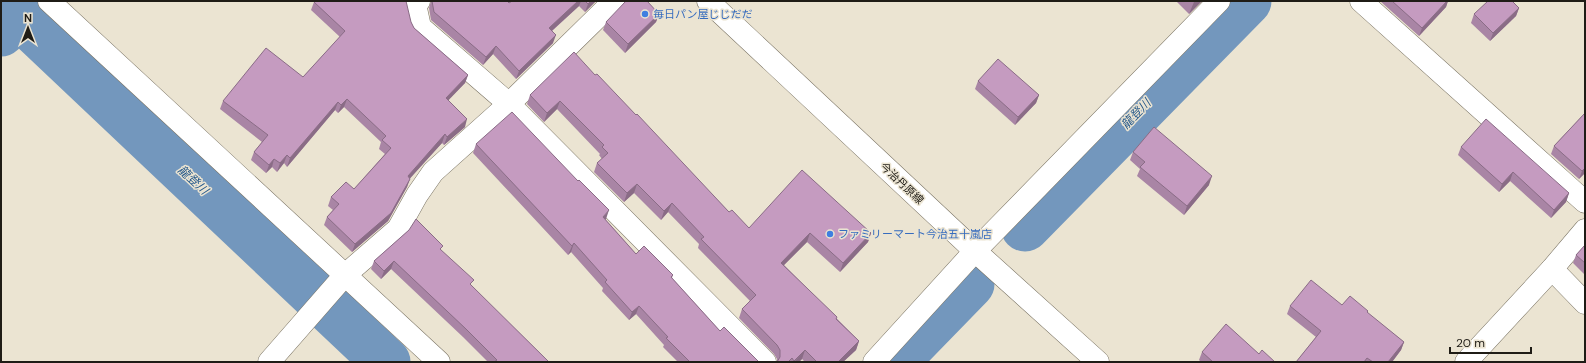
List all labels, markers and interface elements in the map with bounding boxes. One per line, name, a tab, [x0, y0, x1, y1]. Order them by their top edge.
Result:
place label: 毎日パン屋じじだだ	[653, 7, 753, 21]
north arrow	[8, 8, 48, 48]
marker: 毎日パン屋じじだだ	[640, 9, 650, 19]
text: N	[24, 11, 32, 25]
water label: 龍登川	[1118, 94, 1156, 133]
street label: 今治丹原線	[877, 159, 927, 207]
water label: 龍登川	[174, 162, 213, 199]
place label: ファミリーマート今治五十嵐店	[838, 227, 992, 241]
marker: ファミリーマート今治五十嵐店	[825, 229, 835, 239]
scale bar	[1450, 329, 1531, 355]
text: 20 m	[1456, 335, 1485, 351]

